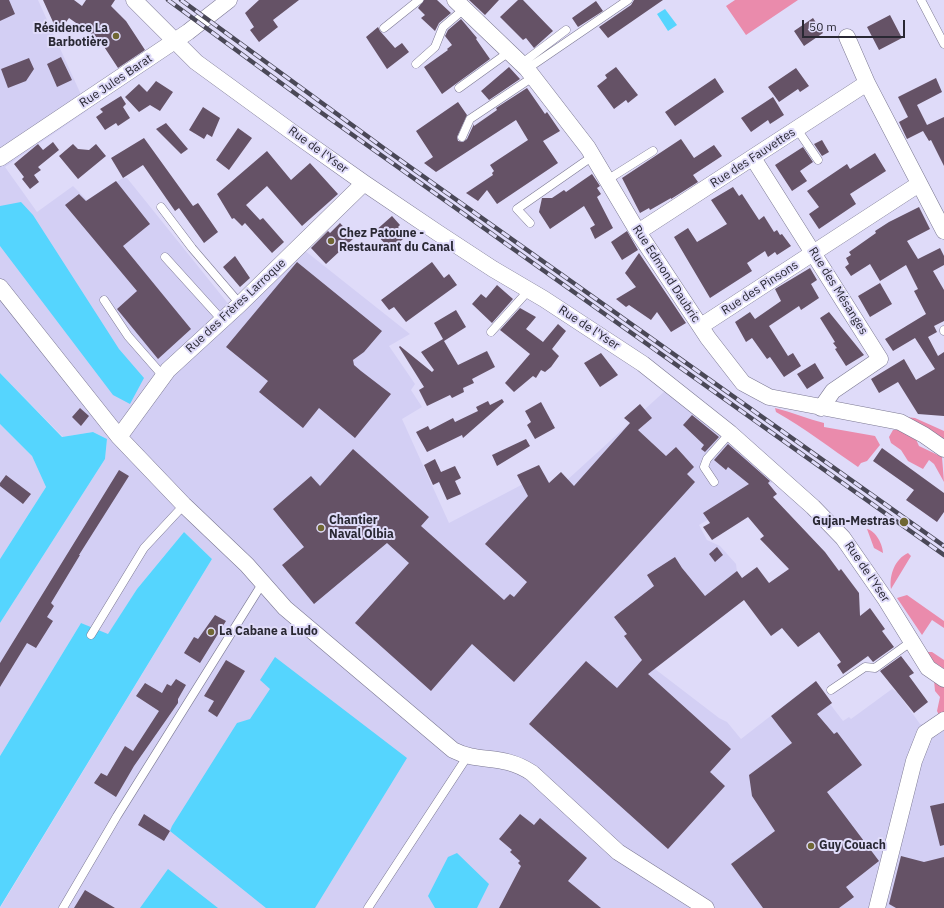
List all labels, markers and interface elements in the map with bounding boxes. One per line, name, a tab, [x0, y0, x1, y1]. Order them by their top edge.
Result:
scale bar	[804, 12, 907, 38]
text: 50 m	[809, 19, 837, 34]
place label: Résidence La Barbotière	[34, 22, 108, 50]
marker: Résidence La Barbotière	[111, 31, 121, 41]
street label: Rue Jules Barat	[77, 51, 155, 111]
street label: Rue de l'Yser	[285, 124, 351, 176]
street label: Rue des Fauvettes	[708, 125, 798, 191]
street label: Rue Edmond Daubric	[629, 223, 703, 325]
place label: Chez Patoune - Restaurant du Canal	[339, 227, 454, 255]
marker: Chez Patoune - Restaurant du Canal	[326, 236, 336, 246]
street label: Rue des Mésanges	[805, 245, 871, 337]
street label: Rue des Frères Larroque	[183, 256, 289, 356]
street label: Rue des Pinsons	[719, 258, 801, 318]
street label: Rue de l'Yser	[556, 303, 622, 353]
place label: Chantier Naval Olbia	[329, 514, 394, 542]
place label: Gujan-Mestras	[812, 515, 895, 529]
marker: Gujan-Mestras	[898, 516, 910, 528]
marker: Chantier Naval Olbia	[316, 523, 326, 533]
street label: Rue de l'Yser	[841, 539, 893, 605]
place label: La Cabane a Ludo	[219, 625, 318, 639]
marker: La Cabane a Ludo	[206, 627, 216, 637]
place label: Guy Couach	[819, 839, 886, 853]
marker: Guy Couach	[806, 841, 816, 851]

